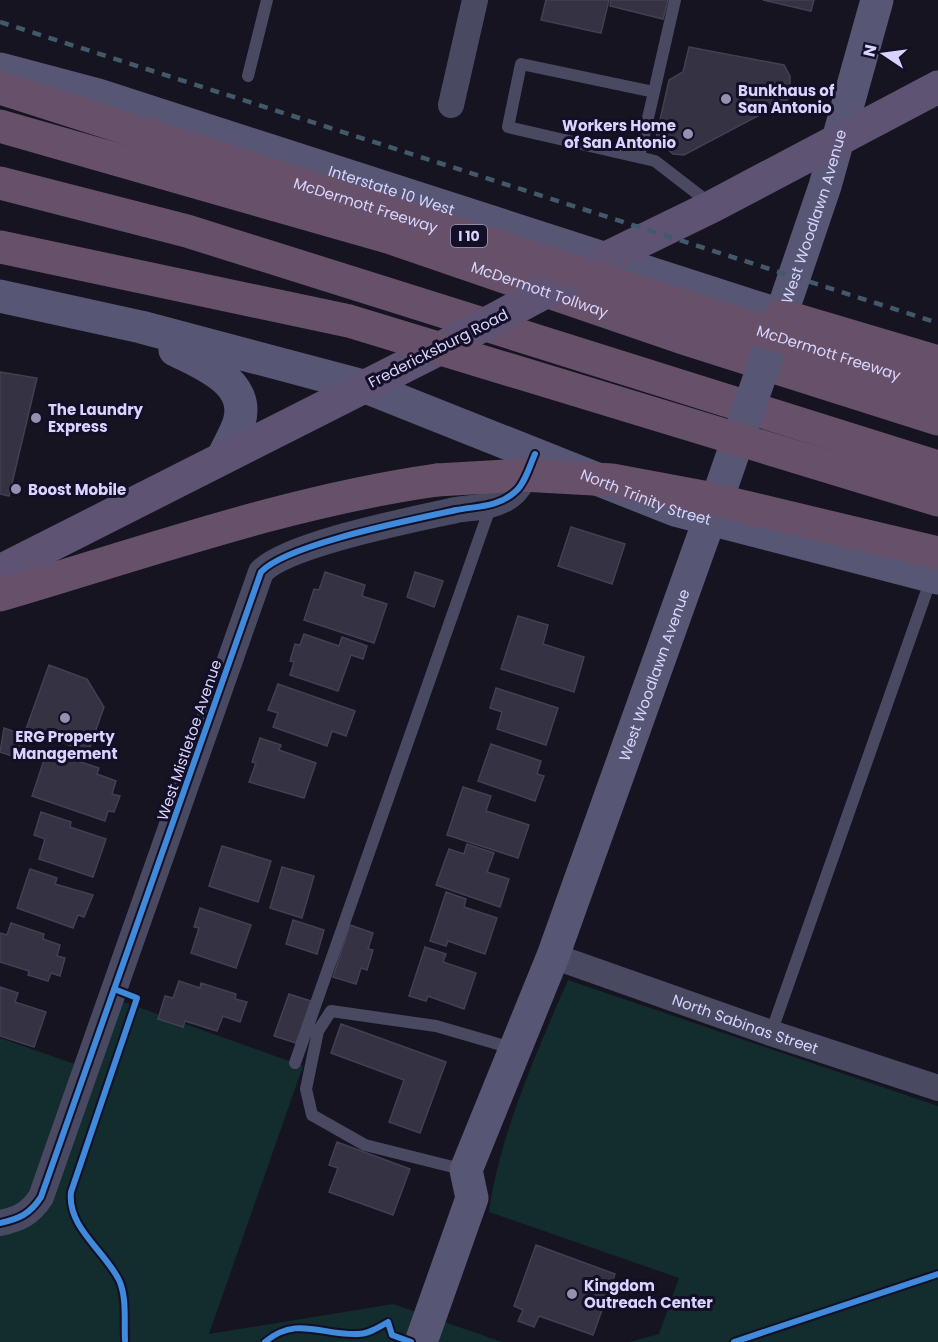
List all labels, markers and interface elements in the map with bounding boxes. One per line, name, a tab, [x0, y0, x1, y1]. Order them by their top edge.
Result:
north arrow	[854, 24, 914, 84]
text: N	[857, 42, 882, 59]
place label: Bunkhaus of San Antonio	[738, 80, 835, 118]
marker: Bunkhaus of San Antonio	[719, 92, 733, 106]
place label: Workers Home of San Antonio	[562, 115, 676, 153]
marker: Workers Home of San Antonio	[681, 127, 695, 141]
street label: West Woodlawn Avenue	[775, 127, 851, 306]
street label: Interstate 10 West	[326, 160, 457, 220]
street label: McDermott Freeway	[291, 172, 441, 238]
road number: I 10	[451, 225, 487, 247]
street label: McDermott Tollway	[468, 256, 612, 322]
street label: Fredericksburg Road	[364, 304, 512, 392]
street label: McDermott Freeway	[754, 319, 904, 385]
place label: The Laundry Express	[48, 399, 144, 437]
marker: The Laundry Express	[29, 411, 43, 425]
street label: North Trinity Street	[578, 463, 713, 529]
place label: Boost Mobile	[28, 479, 126, 500]
marker: Boost Mobile	[9, 482, 23, 496]
street label: West Woodlawn Avenue	[613, 586, 694, 764]
street label: West Mistletoe Avenue	[152, 657, 226, 823]
marker: ERG Property Management	[58, 711, 72, 725]
place label: ERG Property Management	[12, 726, 118, 764]
street label: North Sabinas Street	[670, 989, 821, 1058]
place label: Kingdom Outreach Center	[584, 1275, 713, 1313]
marker: Kingdom Outreach Center	[565, 1287, 579, 1301]

